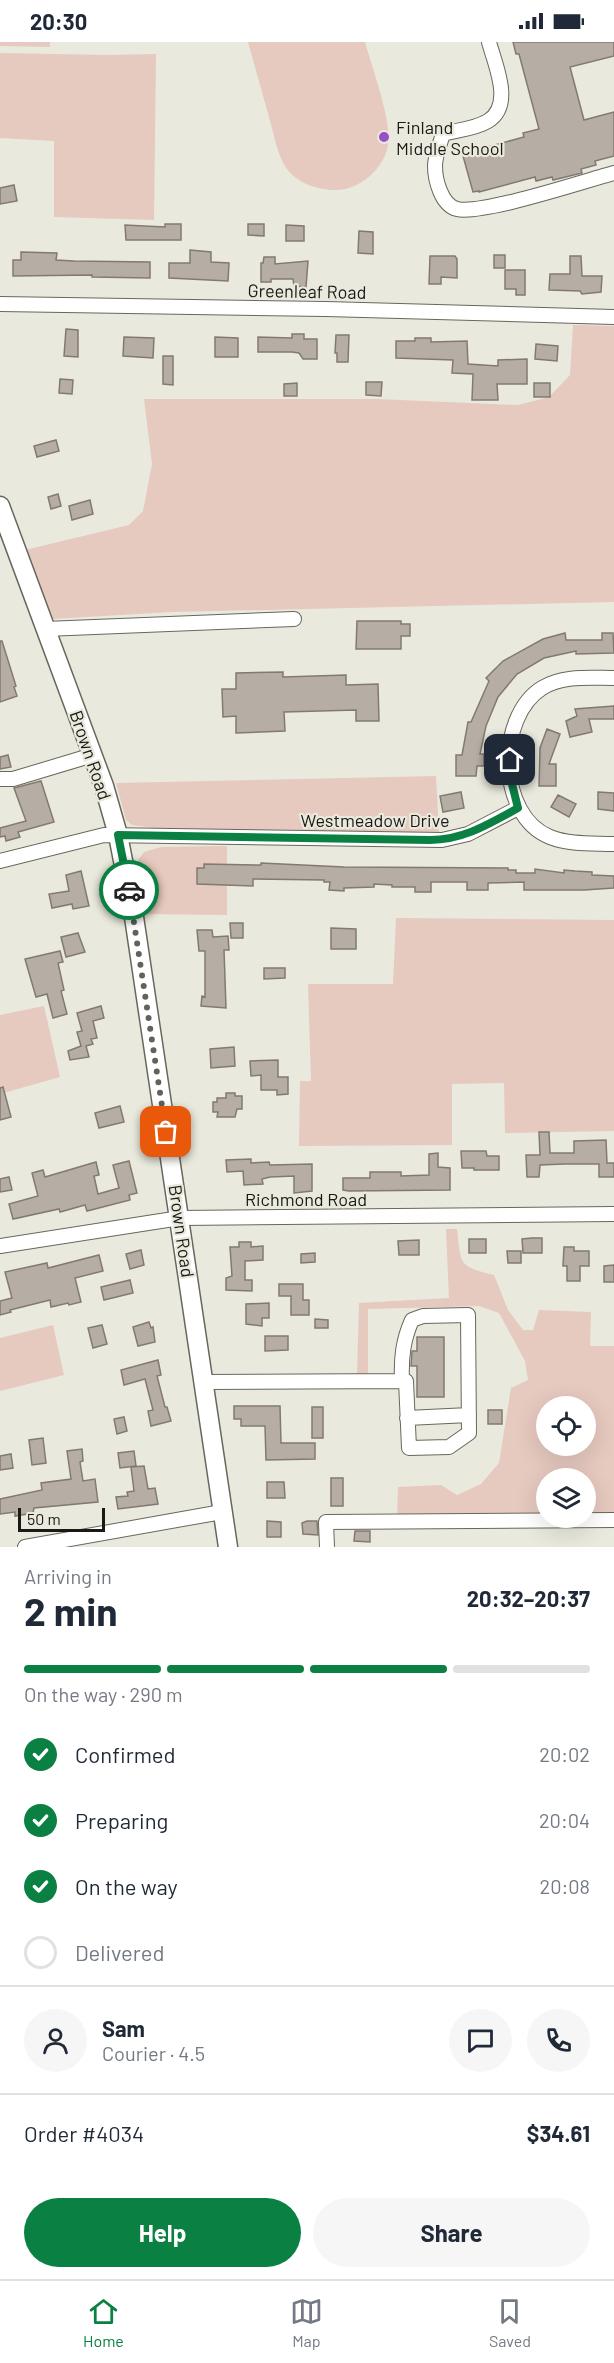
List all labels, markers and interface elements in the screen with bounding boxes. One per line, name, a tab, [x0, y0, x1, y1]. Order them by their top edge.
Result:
text: 20:30	[30, 8, 87, 34]
place label: Finland Middle School	[396, 116, 504, 159]
marker: Finland Middle School	[377, 130, 391, 144]
street label: Greenleaf Road	[247, 279, 367, 303]
street label: Brown Road	[65, 707, 117, 803]
pin	[484, 734, 535, 785]
icon: home	[493, 743, 526, 776]
street label: Westmeadow Drive	[301, 809, 449, 831]
courier	[99, 860, 159, 920]
icon: car	[113, 874, 146, 907]
pin	[140, 1106, 191, 1157]
icon: bag	[149, 1115, 182, 1148]
street label: Brown Road	[165, 1183, 199, 1279]
street label: Richmond Road	[245, 1188, 367, 1210]
map controls	[536, 1396, 596, 1528]
button: locate	[536, 1396, 596, 1456]
button: layers	[536, 1468, 596, 1528]
scale bar	[18, 1505, 105, 1532]
text: 50 m	[27, 1509, 61, 1528]
text: Arriving in	[24, 1564, 112, 1588]
text: 20:32–20:37	[467, 1585, 590, 1611]
text: 2 min	[24, 1587, 117, 1634]
text: On the way · 290 m	[24, 1682, 183, 1706]
icon: check	[24, 1738, 57, 1771]
text: Confirmed	[75, 1741, 175, 1767]
text: 20:02	[539, 1742, 590, 1766]
icon: check	[24, 1804, 57, 1837]
text: Preparing	[75, 1807, 168, 1833]
text: 20:04	[539, 1808, 590, 1832]
icon: check	[24, 1870, 57, 1903]
text: On the way	[75, 1873, 178, 1899]
text: 20:08	[539, 1874, 590, 1898]
text: Delivered	[75, 1939, 164, 1965]
button: person	[24, 2009, 87, 2072]
button: chat	[449, 2009, 512, 2072]
button: phone	[527, 2009, 590, 2072]
text: Sam	[102, 2015, 145, 2041]
text: Courier · 4.5	[102, 2041, 205, 2065]
text: Order #4034	[24, 2120, 144, 2146]
text: $34.61	[527, 2120, 590, 2146]
button: Help	[24, 2198, 301, 2267]
button: Share	[313, 2198, 590, 2267]
tab: Home	[83, 2295, 124, 2350]
tab: Map	[290, 2295, 323, 2350]
tab: Saved	[489, 2295, 531, 2350]

